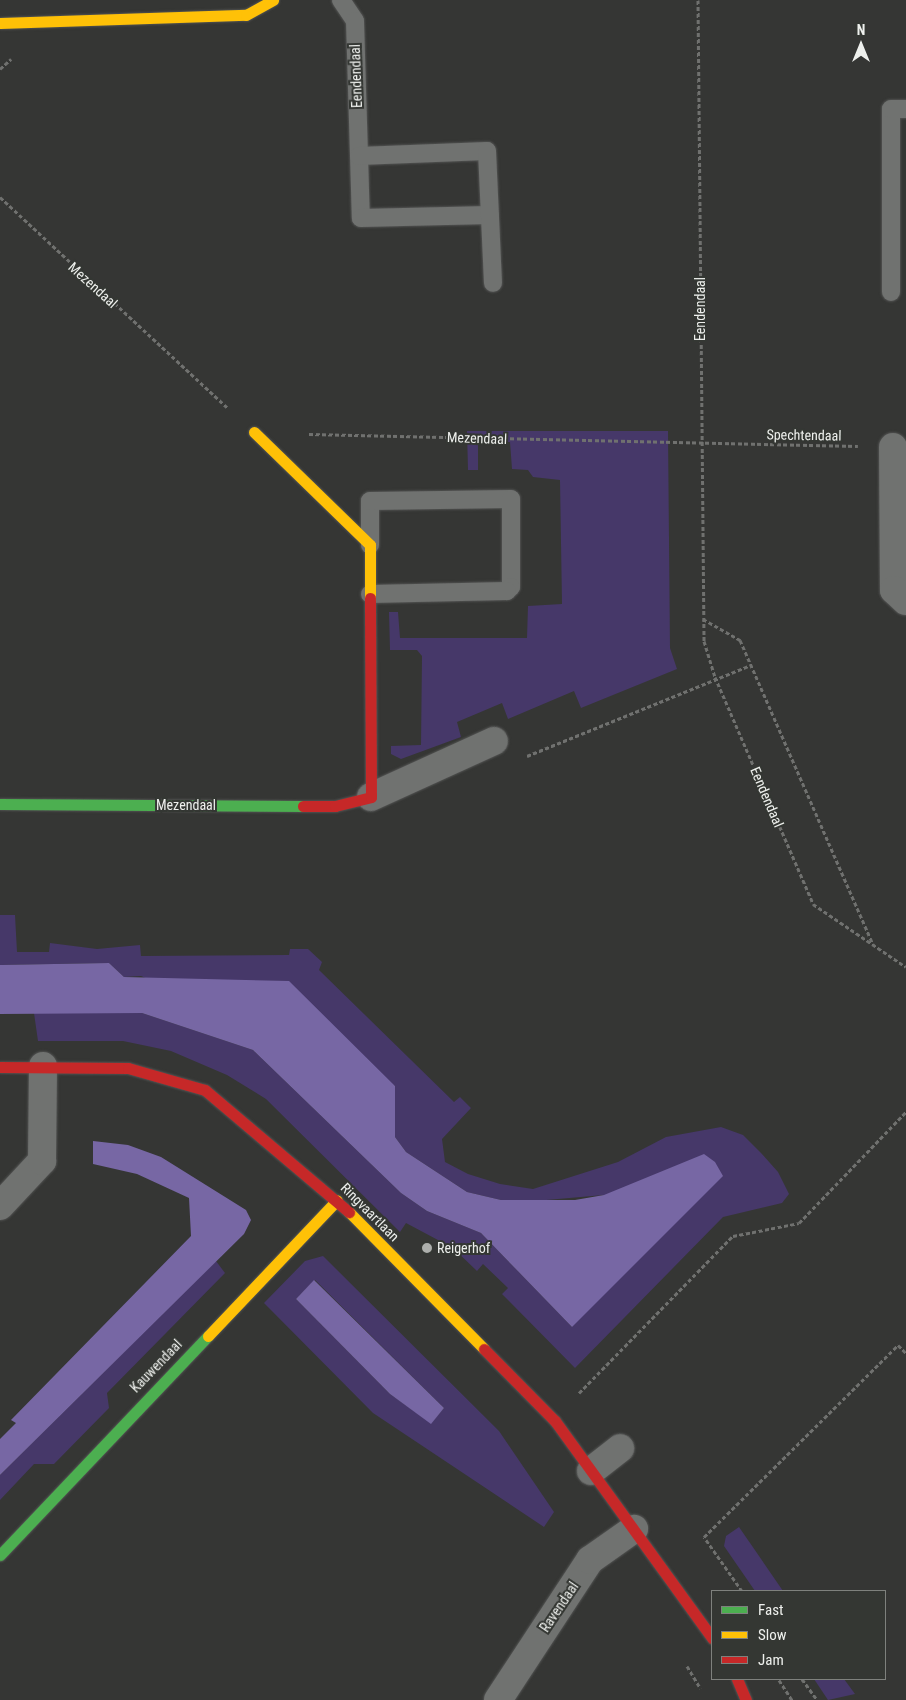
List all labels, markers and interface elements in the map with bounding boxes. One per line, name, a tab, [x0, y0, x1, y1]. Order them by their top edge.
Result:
north arrow	[836, 20, 886, 70]
text: N	[857, 22, 865, 38]
street label: Eendendaal	[346, 44, 366, 108]
street label: Mezendaal	[65, 259, 121, 311]
street label: Eendendaal	[692, 277, 708, 341]
street label: Spechtendaal	[766, 426, 842, 444]
street label: Mezendaal	[447, 429, 507, 447]
street label: Eendendaal	[747, 764, 787, 830]
street label: Mezendaal	[156, 797, 216, 813]
street label: Ringvaartlaan	[337, 1179, 403, 1245]
place label: Reigerhof	[437, 1240, 490, 1256]
marker: Reigerhof	[421, 1242, 433, 1254]
street label: Kauwendaal	[127, 1336, 185, 1396]
street label: Ravendaal	[536, 1579, 582, 1635]
legend	[711, 1590, 886, 1680]
text: Fast	[758, 1601, 783, 1619]
text: Slow	[758, 1626, 787, 1644]
text: Jam	[758, 1651, 784, 1669]

